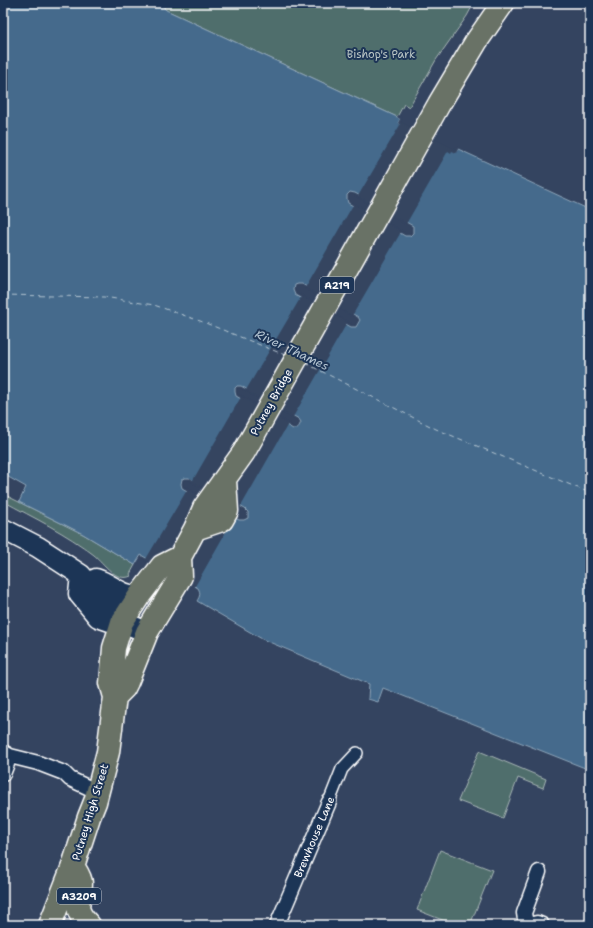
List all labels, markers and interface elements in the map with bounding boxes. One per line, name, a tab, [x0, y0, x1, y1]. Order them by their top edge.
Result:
park label: Bishop's Park	[347, 47, 415, 62]
road number: A219	[320, 277, 354, 293]
water label: River Thames	[253, 326, 331, 374]
street label: Putney Bridge	[247, 366, 296, 438]
street label: Putney High Street	[69, 762, 112, 862]
street label: Brewhouse Lane	[291, 794, 338, 880]
road number: A3209	[57, 888, 101, 904]

